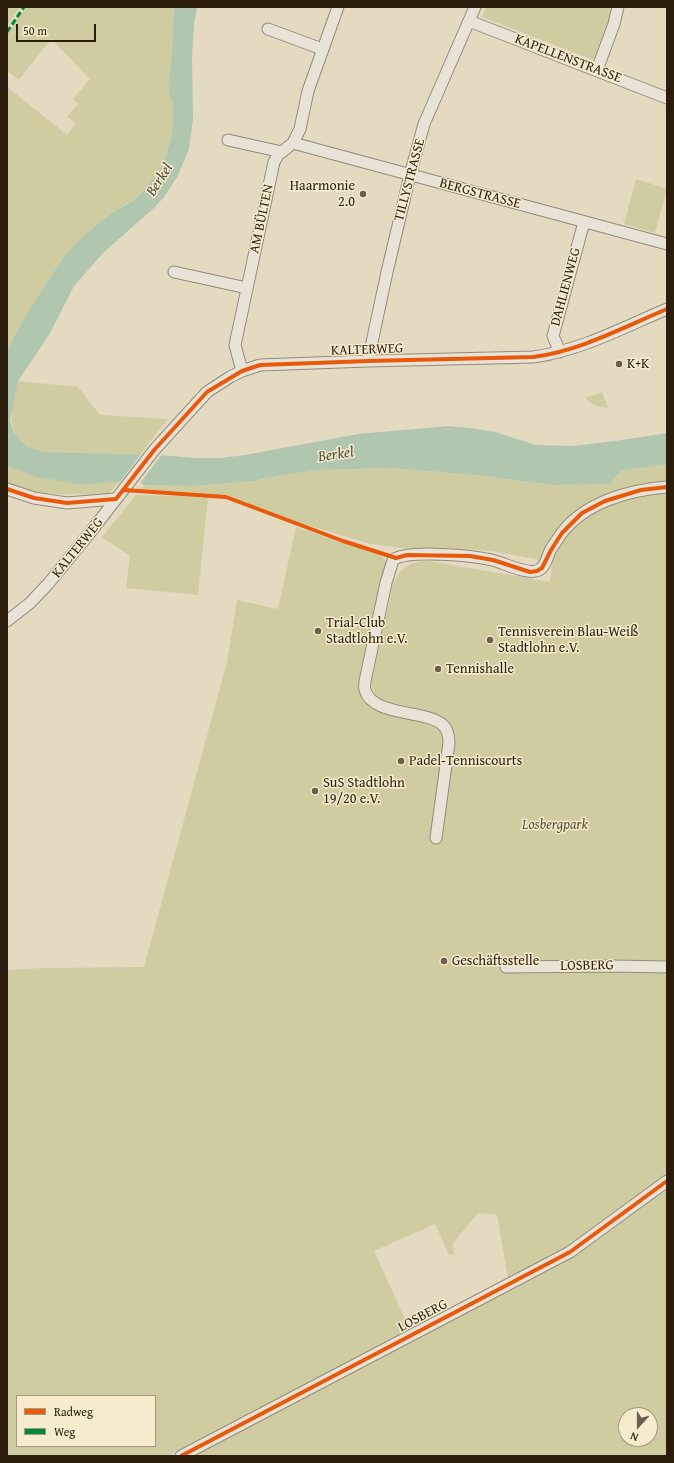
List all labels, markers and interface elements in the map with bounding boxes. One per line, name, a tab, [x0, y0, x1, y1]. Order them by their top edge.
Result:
scale bar	[18, 16, 98, 42]
text: 50 m	[23, 22, 47, 39]
street label: KAPELLENSTRASSE	[512, 31, 624, 87]
street label: TILLYSTRASSE	[391, 137, 429, 223]
water label: Berkel	[143, 160, 177, 200]
street label: BERGSTRASSE	[438, 175, 522, 213]
place label: Haarmonie 2.0	[290, 178, 355, 210]
street label: AM BÜLTEN	[246, 183, 278, 255]
marker: Haarmonie 2.0	[358, 189, 368, 199]
street label: DAHLIENWEG	[547, 246, 585, 328]
street label: KALTERWEG	[330, 340, 404, 360]
place label: K+K	[627, 356, 649, 372]
marker: K+K	[614, 359, 624, 369]
water label: Berkel	[317, 444, 355, 466]
street label: KALTERWEG	[49, 515, 107, 581]
place label: Trial-Club Stadtlohn e.V.	[326, 615, 407, 648]
place label: Tennisverein Blau-Weiß Stadtlohn e.V.	[498, 624, 638, 656]
marker: Trial-Club Stadtlohn e.V.	[313, 626, 323, 636]
marker: Tennisverein Blau-Weiß Stadtlohn e.V.	[485, 635, 495, 645]
place label: Tennishalle	[446, 661, 514, 677]
marker: Tennishalle	[433, 664, 443, 674]
place label: Padel-Tenniscourts	[409, 753, 522, 769]
marker: Padel-Tenniscourts	[396, 756, 406, 766]
place label: SuS Stadtlohn 19/20 e.V.	[323, 775, 405, 808]
marker: SuS Stadtlohn 19/20 e.V.	[310, 786, 320, 796]
park label: Losbergpark	[522, 817, 588, 833]
place label: Geschäftsstelle	[452, 953, 539, 969]
marker: Geschäftsstelle	[439, 956, 449, 966]
street label: LOSBERG	[560, 957, 614, 975]
street label: LOSBERG	[395, 1296, 451, 1336]
legend	[16, 1395, 156, 1447]
text: Radweg	[54, 1403, 93, 1420]
north arrow	[618, 1407, 658, 1447]
text: Weg	[54, 1423, 75, 1440]
text: N	[628, 1428, 640, 1446]

